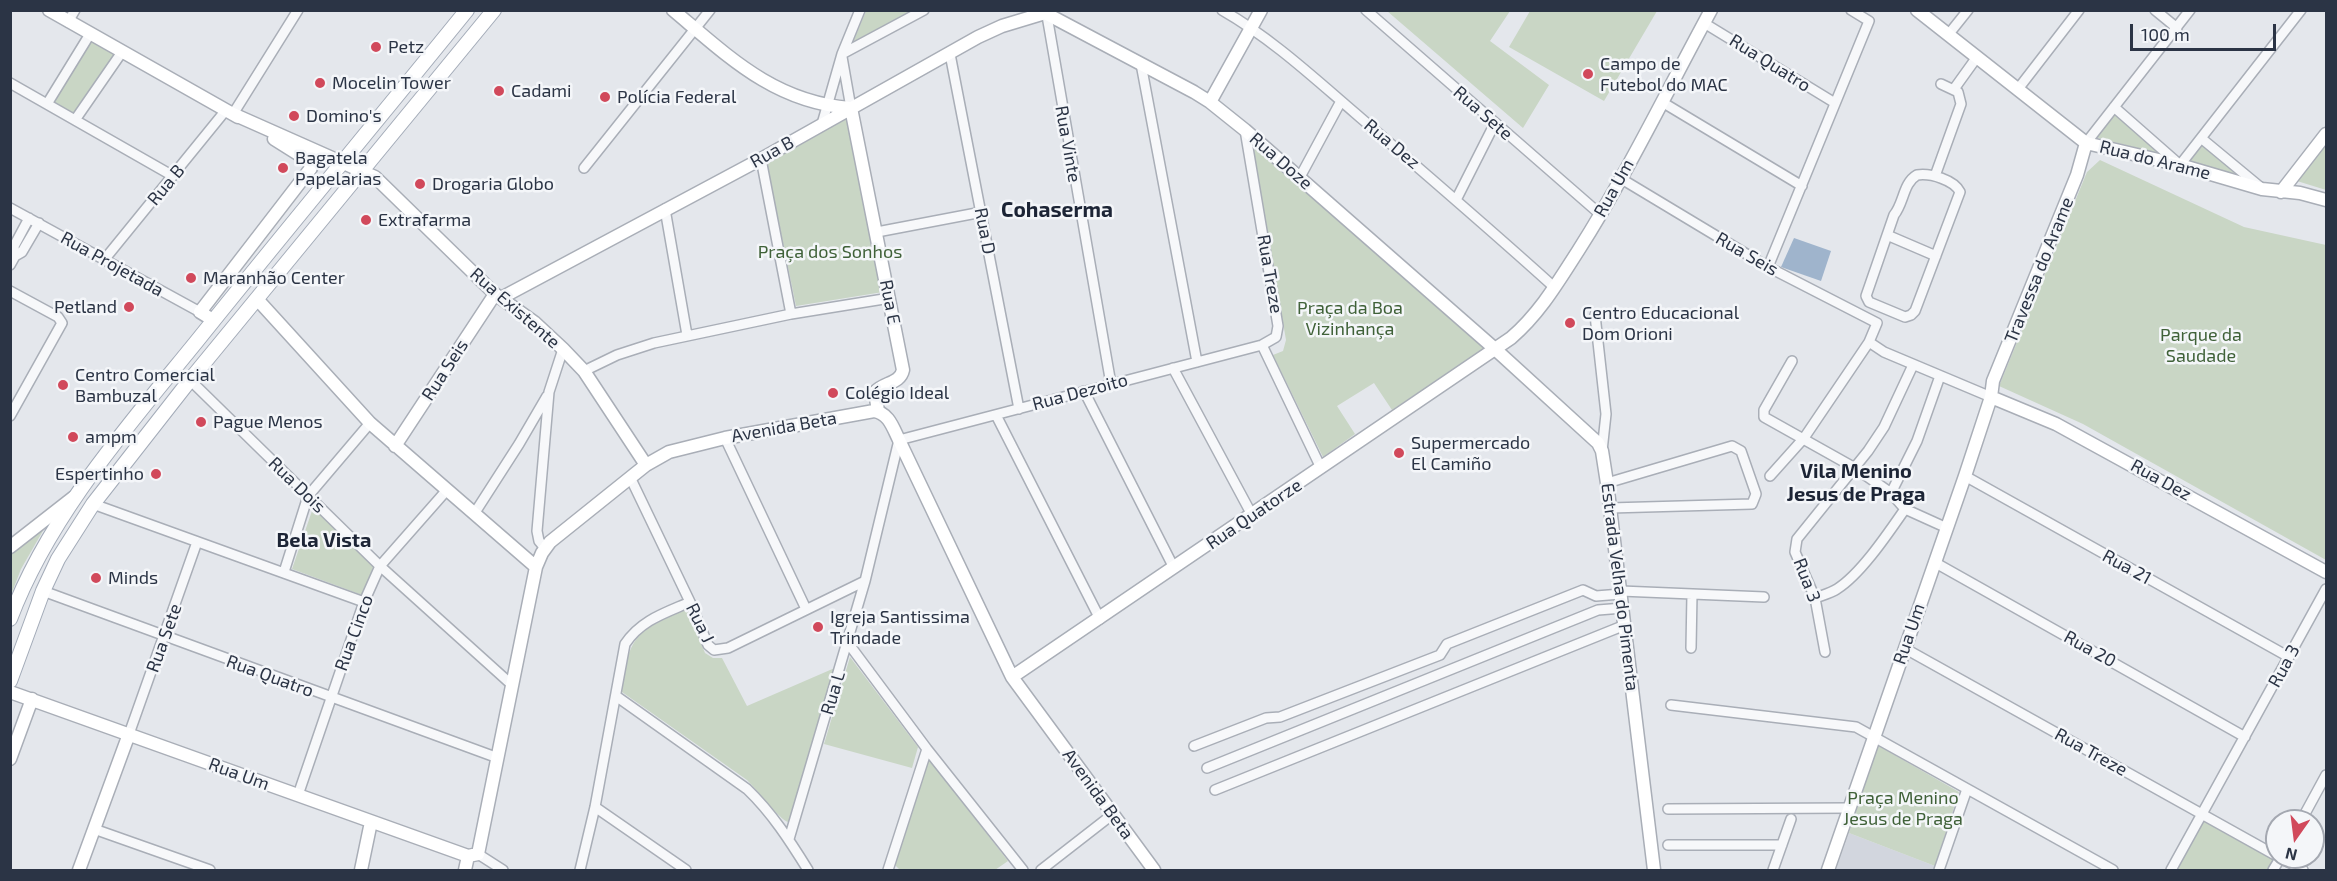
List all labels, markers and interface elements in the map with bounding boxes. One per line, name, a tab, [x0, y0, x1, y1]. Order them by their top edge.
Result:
scale bar	[2133, 12, 2278, 50]
text: 100 m	[2141, 23, 2190, 45]
street label: Rua Quatro	[1725, 30, 1815, 96]
place label: Petz	[388, 36, 424, 58]
marker: Petz	[369, 40, 383, 54]
place label: Campo de Futebol do MAC	[1600, 53, 1728, 96]
marker: Campo de Futebol do MAC	[1581, 67, 1595, 81]
place label: Mocelin Tower	[332, 72, 451, 94]
marker: Mocelin Tower	[313, 76, 327, 90]
place label: Cadami	[511, 80, 572, 102]
street label: Rua Sete	[1449, 81, 1517, 145]
marker: Cadami	[492, 84, 506, 98]
place label: Polícia Federal	[617, 86, 736, 108]
marker: Polícia Federal	[598, 90, 612, 104]
street label: Rua Vinte	[1051, 104, 1085, 184]
place label: Domino's	[306, 105, 382, 127]
marker: Domino's	[287, 109, 301, 123]
street label: Rua Dez	[1360, 114, 1424, 174]
street label: Rua Doze	[1245, 128, 1317, 194]
street label: Rua B	[746, 131, 798, 173]
street label: Rua do Arame	[2097, 136, 2213, 184]
place label: Bagatela Papelarias	[295, 147, 381, 190]
street label: Rua Um	[1589, 155, 1639, 221]
street label: Rua B	[143, 160, 189, 210]
marker: Bagatela Papelarias	[276, 161, 290, 175]
place label: Drogaria Globo	[432, 173, 554, 195]
marker: Drogaria Globo	[413, 177, 427, 191]
street label: Travessa do Arame	[2000, 194, 2078, 346]
district label: Cohaserma	[1001, 197, 1113, 223]
street label: Rua D	[970, 206, 1000, 256]
place label: Extrafarma	[378, 209, 471, 231]
marker: Extrafarma	[359, 213, 373, 227]
street label: Rua Projetada	[57, 227, 167, 301]
street label: Rua Seis	[1712, 227, 1782, 281]
street label: Rua Treze	[1252, 233, 1288, 315]
park label: Praça dos Sonhos	[758, 241, 902, 263]
street label: Rua Existente	[466, 263, 564, 353]
place label: Maranhão Center	[203, 267, 345, 289]
marker: Maranhão Center	[184, 271, 198, 285]
street label: Rua E	[875, 278, 905, 326]
place label: Petland	[54, 296, 117, 318]
park label: Praça da Boa Vizinhança	[1297, 297, 1403, 340]
marker: Petland	[122, 300, 136, 314]
place label: Centro Educacional Dom Orioni	[1582, 302, 1739, 344]
marker: Centro Educacional Dom Orioni	[1563, 316, 1577, 330]
park label: Parque da Saudade	[2160, 324, 2242, 366]
street label: Rua Seis	[417, 335, 473, 405]
place label: Centro Comercial Bambuzal	[75, 364, 215, 406]
street label: Rua Dezoito	[1030, 369, 1130, 415]
marker: Centro Comercial Bambuzal	[56, 378, 70, 392]
place label: Colégio Ideal	[845, 382, 949, 404]
marker: Colégio Ideal	[826, 386, 840, 400]
street label: Avenida Beta	[730, 407, 838, 447]
place label: Pague Menos	[213, 411, 323, 433]
marker: Pague Menos	[194, 415, 208, 429]
place label: ampm	[85, 426, 137, 448]
marker: ampm	[66, 430, 80, 444]
place label: Supermercado El Camiño	[1411, 432, 1530, 474]
marker: Supermercado El Camiño	[1392, 446, 1406, 460]
street label: Rua Dois	[264, 453, 330, 517]
street label: Rua Dez	[2127, 455, 2195, 505]
district label: Vila Menino Jesus de Praga	[1787, 459, 1925, 506]
place label: Espertinho	[55, 463, 144, 485]
marker: Espertinho	[149, 467, 163, 481]
street label: Rua Quatorze	[1202, 474, 1306, 554]
street label: Estrada Velha do Pimenta	[1597, 482, 1643, 692]
district label: Bela Vista	[277, 528, 371, 552]
street label: Rua 21	[2099, 545, 2155, 589]
street label: Rua 3	[1789, 555, 1825, 605]
place label: Minds	[108, 567, 158, 589]
marker: Minds	[89, 571, 103, 585]
street label: Rua Cinco	[330, 592, 378, 674]
street label: Rua J	[681, 600, 719, 646]
street label: Rua Sete	[142, 601, 186, 675]
street label: Rua Um	[1889, 601, 1929, 667]
place label: Igreja Santissima Trindade	[830, 606, 970, 648]
marker: Igreja Santissima Trindade	[811, 620, 825, 634]
street label: Rua 20	[2060, 626, 2120, 672]
street label: Rua 3	[2264, 641, 2304, 691]
street label: Rua Quatro	[223, 650, 317, 702]
street label: Rua L	[816, 669, 850, 717]
street label: Rua Treze	[2051, 723, 2131, 781]
street label: Avenida Beta	[1058, 745, 1138, 843]
street label: Rua Um	[206, 753, 272, 795]
park label: Praça Menino Jesus de Praga	[1843, 787, 1963, 830]
north arrow	[2265, 809, 2325, 869]
text: N	[2283, 844, 2299, 866]

